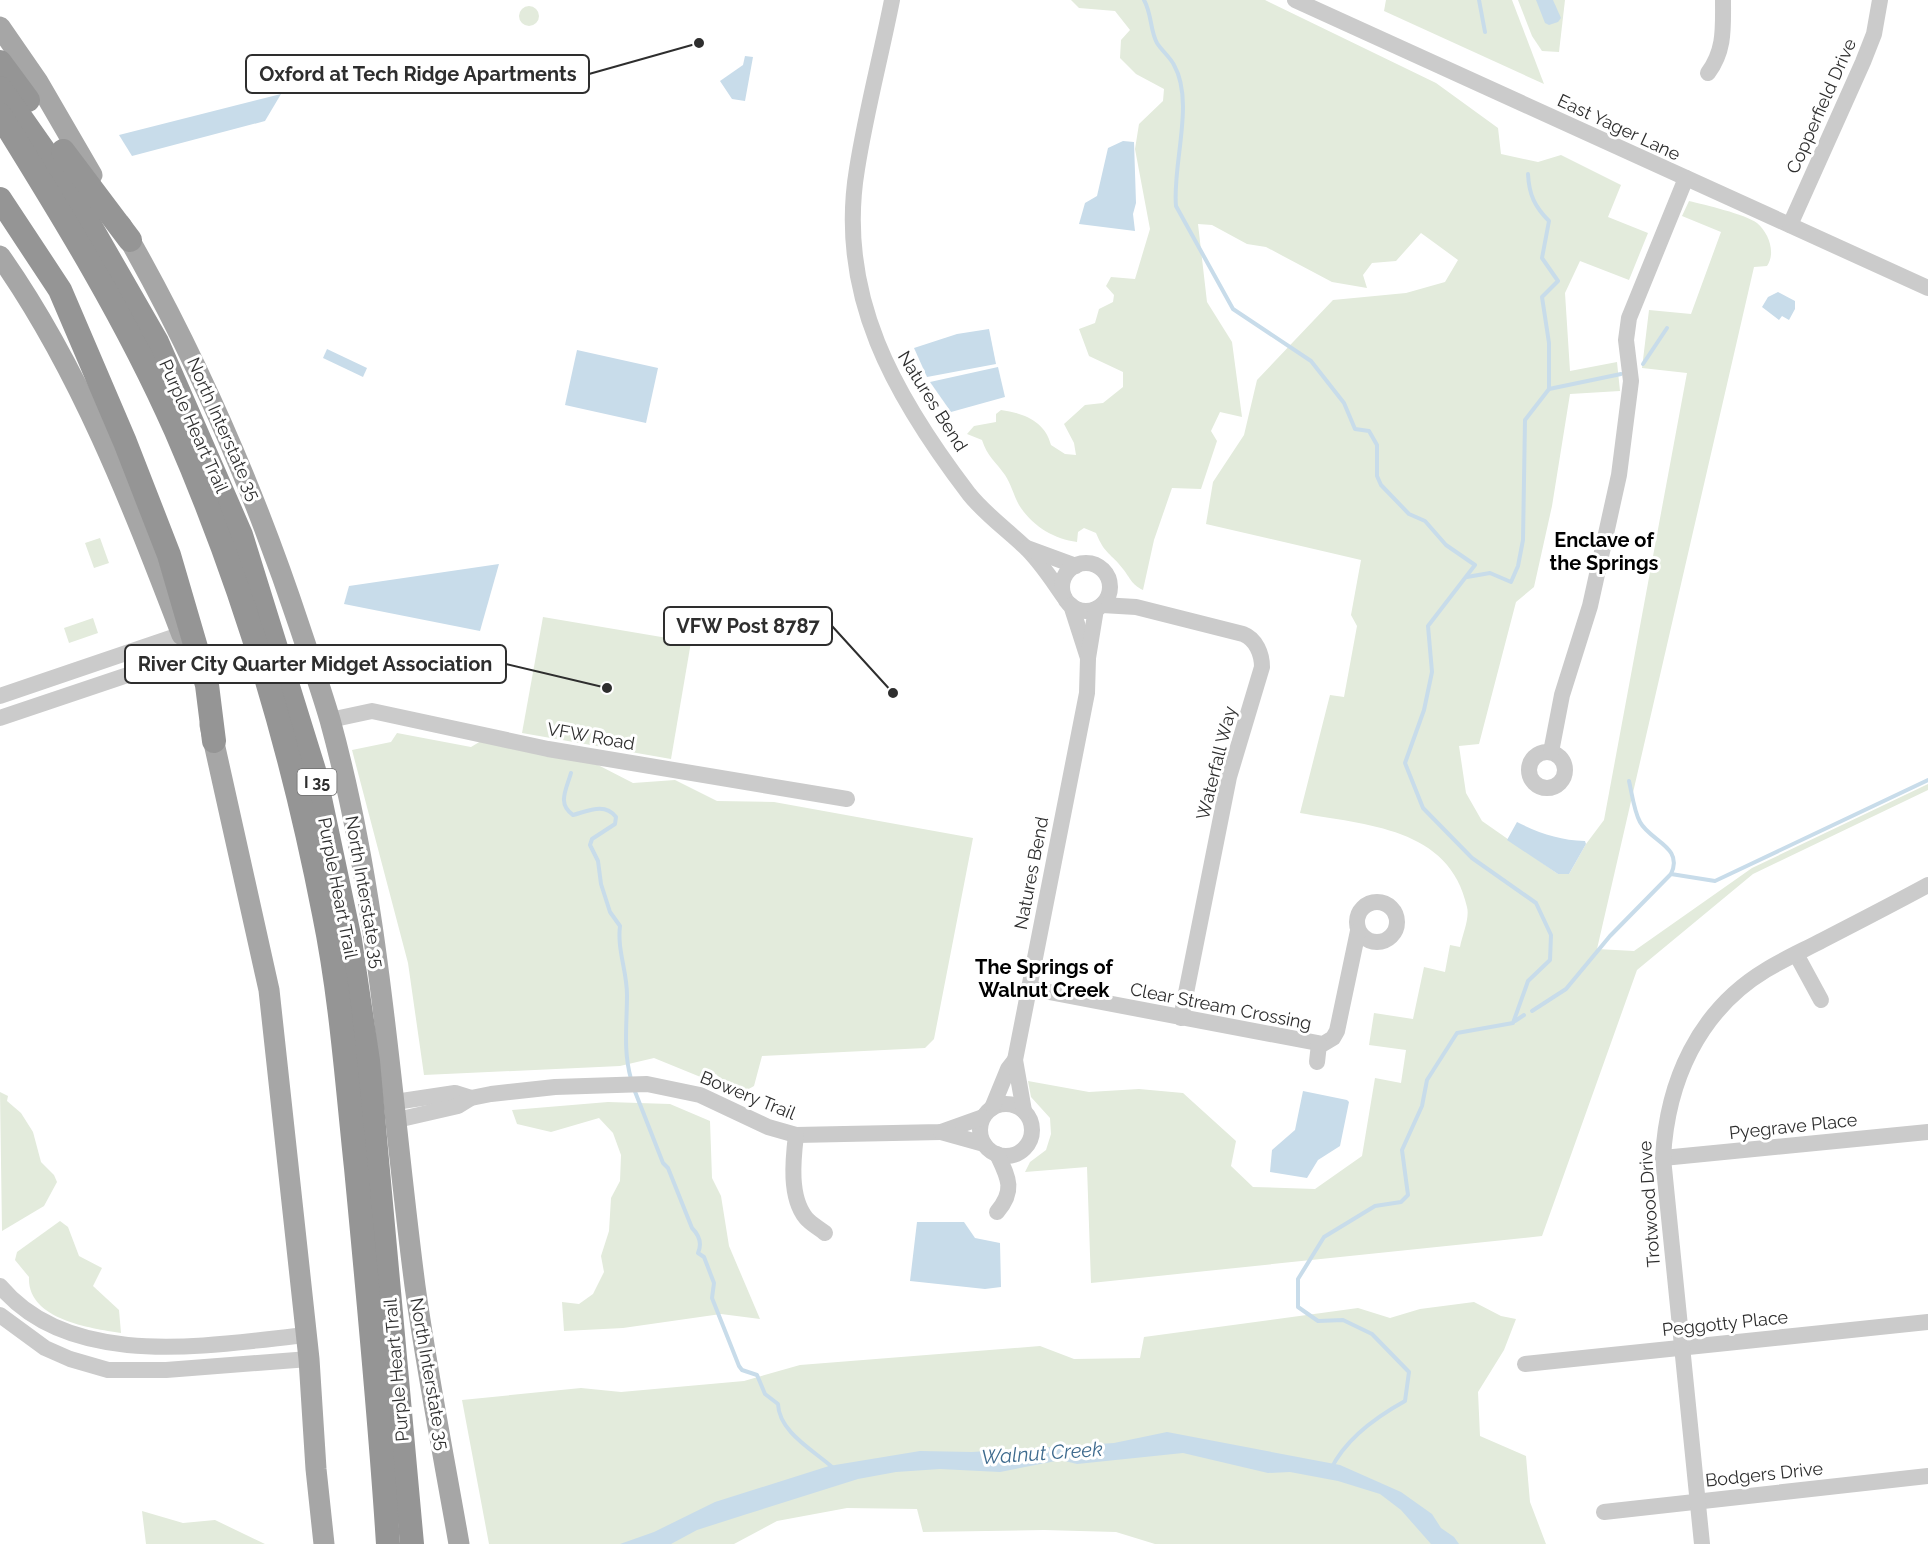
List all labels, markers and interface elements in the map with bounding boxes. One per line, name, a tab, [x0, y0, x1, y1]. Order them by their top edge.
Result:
street label: Copperfield Drive	[1782, 35, 1860, 177]
callout: Oxford at Tech Ridge Apartments	[246, 55, 589, 93]
text: Oxford at Tech Ridge Apartments	[259, 62, 577, 86]
street label: East Yager Lane	[1554, 89, 1684, 165]
street label: Natures Bend	[894, 347, 972, 455]
street label: North Interstate 35	[183, 354, 265, 504]
street label: Purple Heart Trail	[155, 356, 233, 496]
district label: Enclave of the Springs	[1550, 528, 1659, 575]
callout: VFW Post 8787	[664, 607, 832, 645]
text: VFW Post 8787	[676, 614, 820, 638]
callout: River City Quarter Midget Association	[125, 645, 506, 683]
text: River City Quarter Midget Association	[138, 652, 492, 676]
street label: Waterfall Way	[1192, 704, 1240, 822]
street label: VFW Road	[545, 718, 637, 754]
road number: I 35	[298, 769, 336, 795]
street label: North Interstate 35	[341, 814, 389, 970]
street label: Natures Bend	[1010, 815, 1052, 931]
street label: Purple Heart Trail	[314, 816, 362, 961]
district label: The Springs of Walnut Creek	[975, 955, 1114, 1002]
street label: Clear Stream Crossing	[1128, 978, 1314, 1034]
street label: Bowery Trail	[697, 1066, 799, 1124]
street label: Pyegrave Place	[1728, 1109, 1859, 1143]
street label: Trotwood Drive	[1634, 1140, 1664, 1268]
street label: North Interstate 35	[406, 1296, 454, 1452]
street label: Purple Heart Trail	[379, 1297, 413, 1442]
street label: Peggotty Place	[1661, 1306, 1789, 1340]
water label: Walnut Creek	[980, 1437, 1104, 1469]
street label: Bodgers Drive	[1704, 1457, 1824, 1491]

